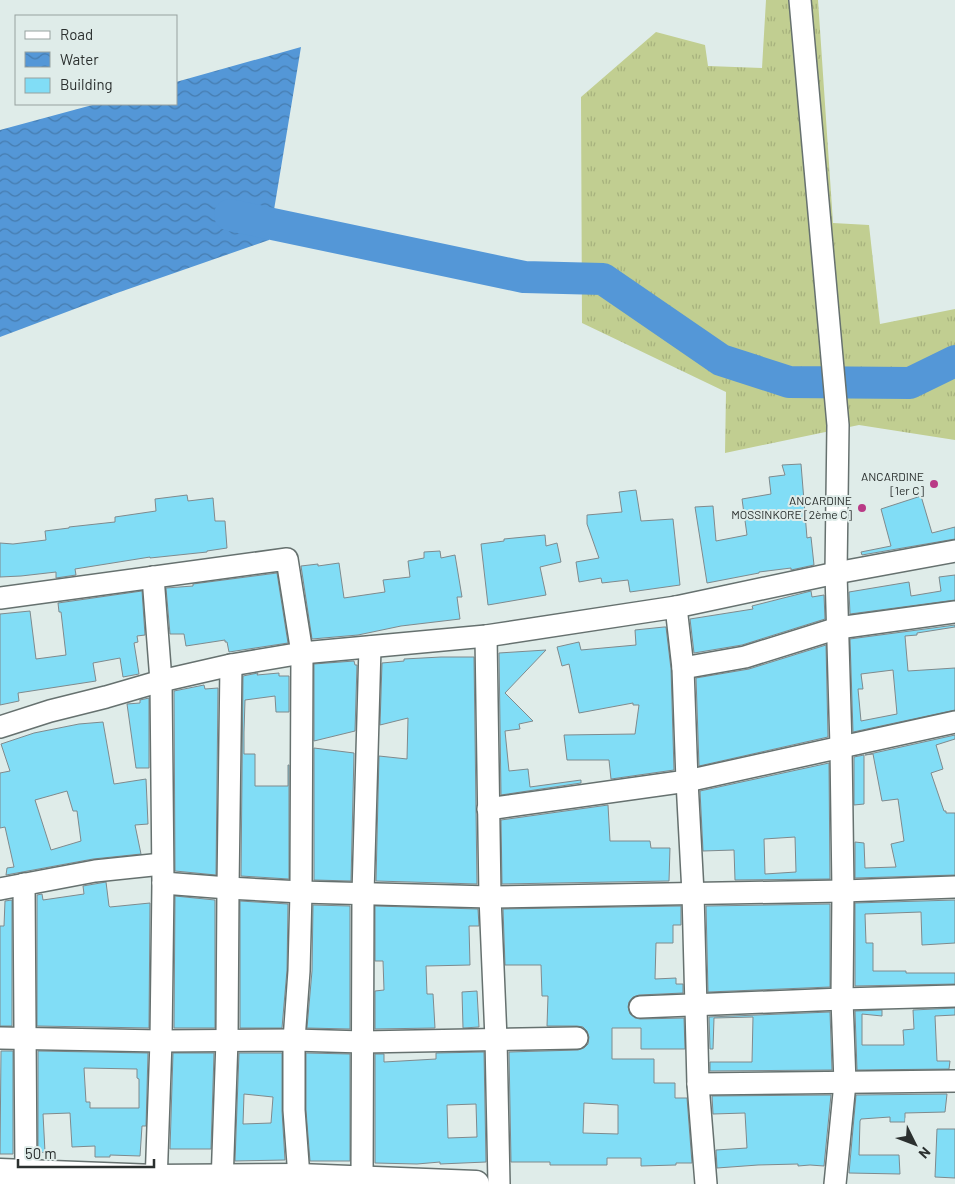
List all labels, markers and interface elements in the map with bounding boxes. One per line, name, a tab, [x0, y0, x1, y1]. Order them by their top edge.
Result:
legend	[15, 15, 178, 105]
text: Road	[60, 25, 93, 43]
text: Water	[60, 50, 99, 68]
text: Building	[60, 75, 113, 93]
place label: ANCARDINE [1er C]	[861, 469, 924, 497]
marker: ANCARDINE [1er C]	[928, 478, 940, 490]
place label: ANCARDINE MOSSINKORE [2ème C]	[731, 493, 852, 521]
marker: ANCARDINE MOSSINKORE [2ème C]	[856, 502, 868, 514]
north arrow	[890, 1119, 940, 1169]
scale bar	[18, 1136, 154, 1168]
text: 50 m	[25, 1144, 57, 1162]
text: N	[916, 1144, 934, 1162]

